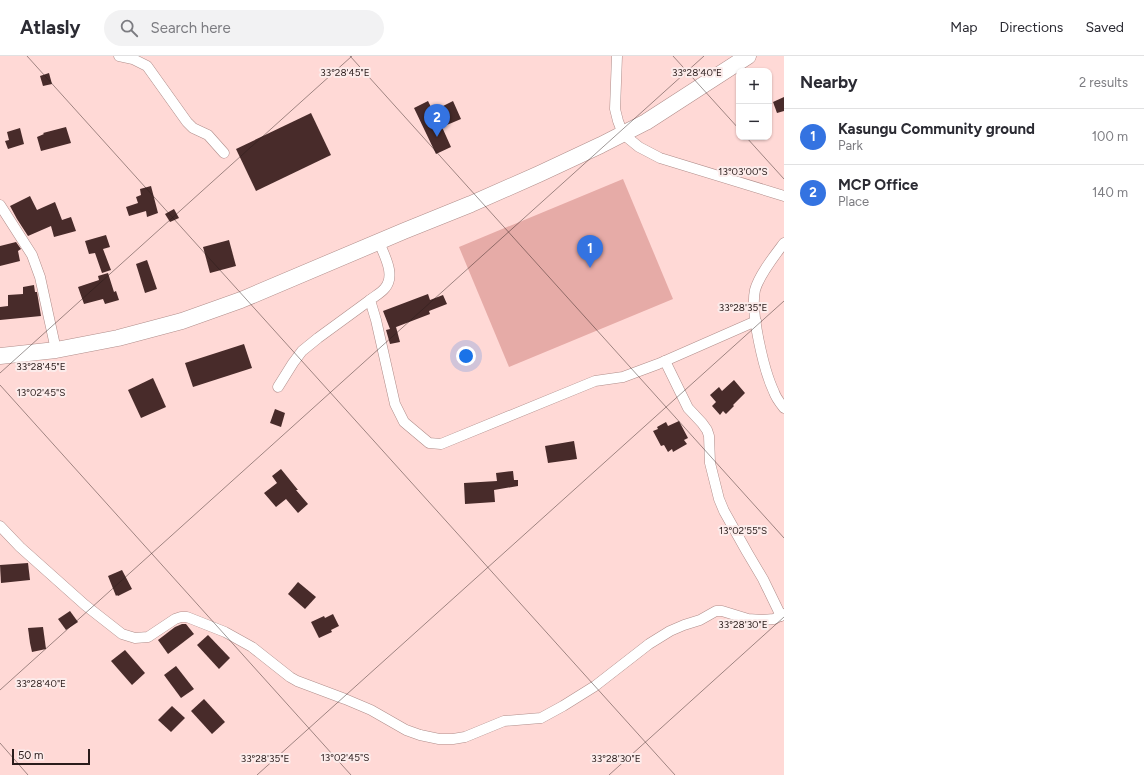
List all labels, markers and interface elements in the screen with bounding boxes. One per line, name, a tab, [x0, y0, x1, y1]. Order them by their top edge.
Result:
search box	[104, 10, 384, 46]
text: Atlasly	[20, 16, 80, 39]
icon: search	[118, 17, 140, 39]
text: Search here	[150, 19, 231, 37]
text: Map	[950, 19, 978, 36]
text: Directions	[1000, 19, 1063, 36]
text: Saved	[1085, 19, 1124, 36]
text: 33°28'45"E	[320, 66, 370, 79]
text: 33°28'40"E	[672, 66, 722, 79]
map controls	[736, 68, 772, 140]
button: +	[736, 68, 772, 104]
text: Nearby	[800, 72, 858, 92]
text: 2 results	[1079, 75, 1128, 90]
pin: 2	[424, 104, 450, 137]
button: −	[736, 104, 772, 140]
text: Kasungu Community ground	[838, 120, 1035, 138]
text: 1	[810, 129, 816, 144]
text: 100 m	[1092, 129, 1128, 144]
text: Park	[838, 138, 863, 153]
text: 13°03'00"S	[718, 165, 768, 178]
text: MCP Office	[838, 176, 918, 194]
text: 2	[809, 185, 817, 200]
text: 140 m	[1092, 185, 1128, 200]
text: Place	[838, 194, 869, 209]
pin: 1	[577, 235, 603, 268]
text: 33°28'35"E	[719, 301, 767, 314]
your location	[456, 346, 476, 366]
text: 33°28'45"E	[16, 360, 66, 373]
text: 13°02'45"S	[17, 386, 65, 399]
text: 13°02'55"S	[719, 524, 767, 537]
text: 33°28'30"E	[718, 618, 768, 631]
text: 33°28'40"E	[16, 677, 66, 690]
scale bar	[12, 747, 90, 766]
text: 50 m	[18, 749, 43, 762]
text: 13°02'45"S	[321, 751, 369, 764]
text: 33°28'35"E	[241, 752, 289, 765]
text: 33°28'30"E	[591, 752, 641, 765]

